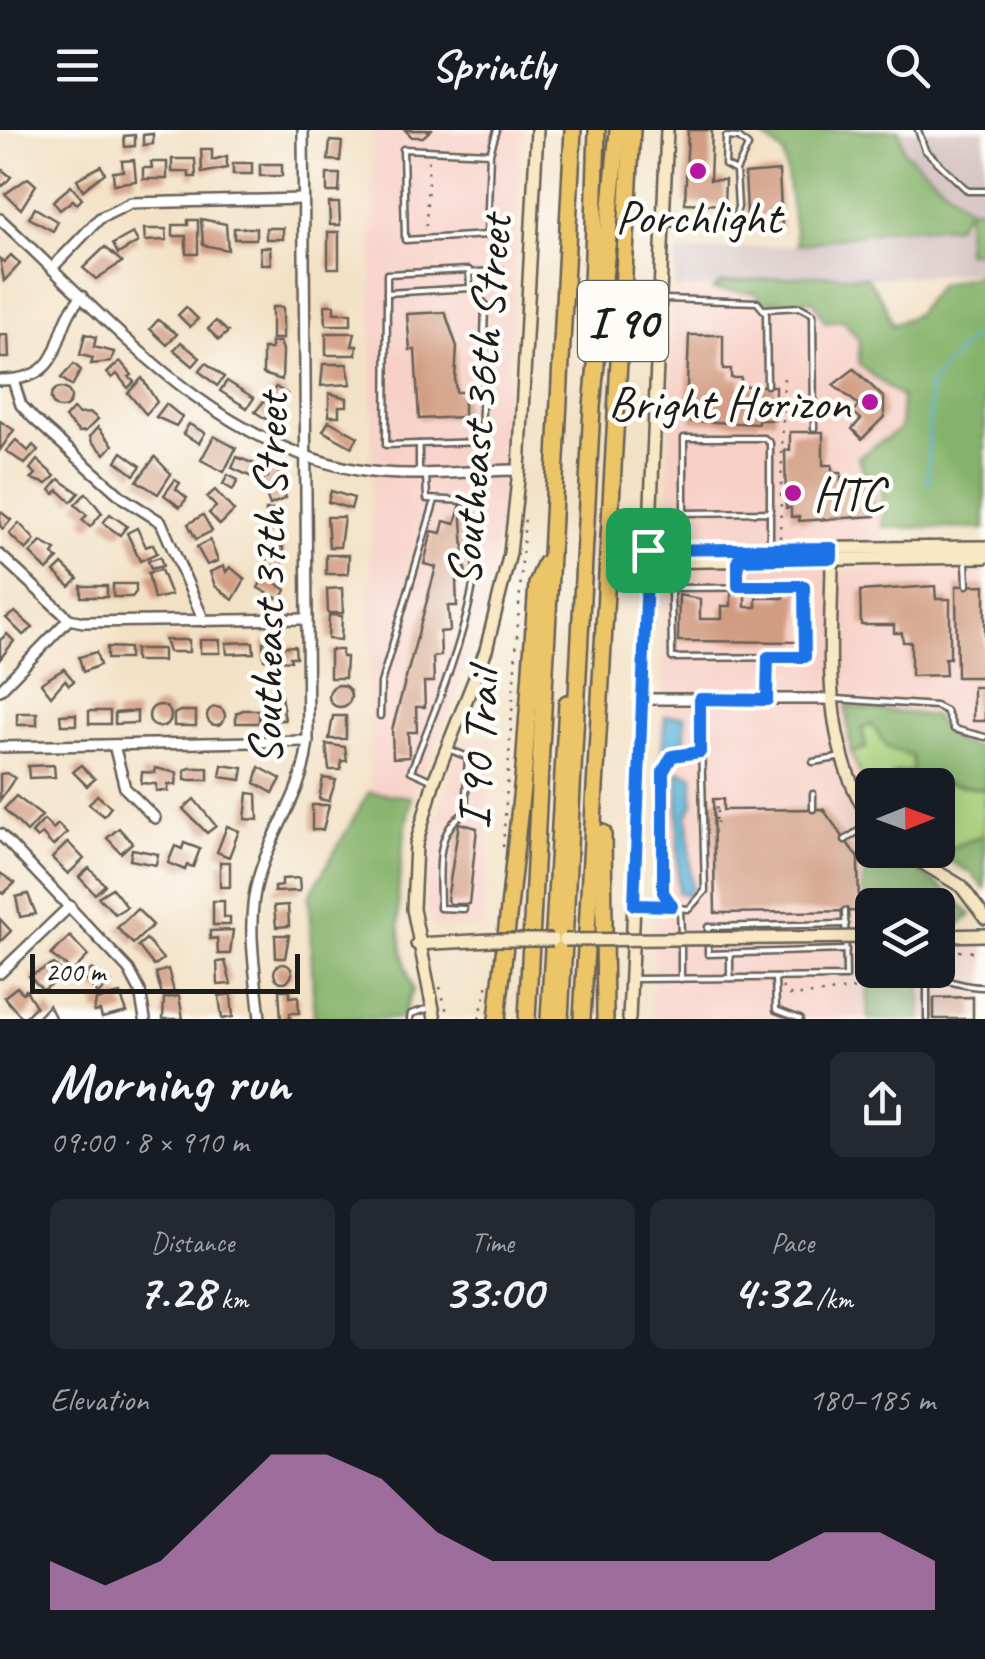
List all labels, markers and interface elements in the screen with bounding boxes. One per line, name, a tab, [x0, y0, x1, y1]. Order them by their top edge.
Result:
text: Sprintly	[431, 37, 554, 94]
icon: menu	[50, 38, 105, 93]
icon: search	[880, 38, 935, 93]
marker: Porchlight	[687, 160, 709, 182]
place label: Porchlight	[615, 187, 785, 247]
street label: Southeast 36th Street	[433, 208, 525, 588]
road number: I 90	[578, 281, 668, 361]
place label: Bright Horizon	[608, 373, 851, 433]
street label: Southeast 37th Street	[235, 389, 301, 765]
marker: Bright Horizon	[859, 391, 881, 413]
place label: HTC	[813, 464, 889, 524]
marker: HTC	[782, 482, 804, 504]
pin	[606, 508, 691, 593]
icon: arrive	[621, 523, 676, 578]
street label: I 90 Trail	[443, 660, 514, 830]
north arrow	[855, 768, 955, 868]
map controls	[855, 768, 955, 988]
button: layers	[855, 888, 955, 988]
scale bar	[30, 949, 300, 994]
text: 200 m	[45, 954, 105, 989]
text: Morning run	[50, 1048, 290, 1118]
button: share	[830, 1052, 935, 1157]
text: 09:00 · 8 × 910 m	[50, 1121, 248, 1162]
text: Distance	[151, 1225, 234, 1260]
text: Time	[471, 1225, 514, 1260]
text: Pace	[771, 1225, 814, 1260]
text: 7.28	[137, 1260, 214, 1323]
text: 33:00	[443, 1260, 542, 1323]
text: 4:32	[732, 1260, 810, 1323]
text: km	[214, 1281, 248, 1316]
text: /km	[810, 1281, 853, 1316]
text: Elevation	[50, 1379, 148, 1420]
text: 180–185 m	[809, 1379, 935, 1420]

